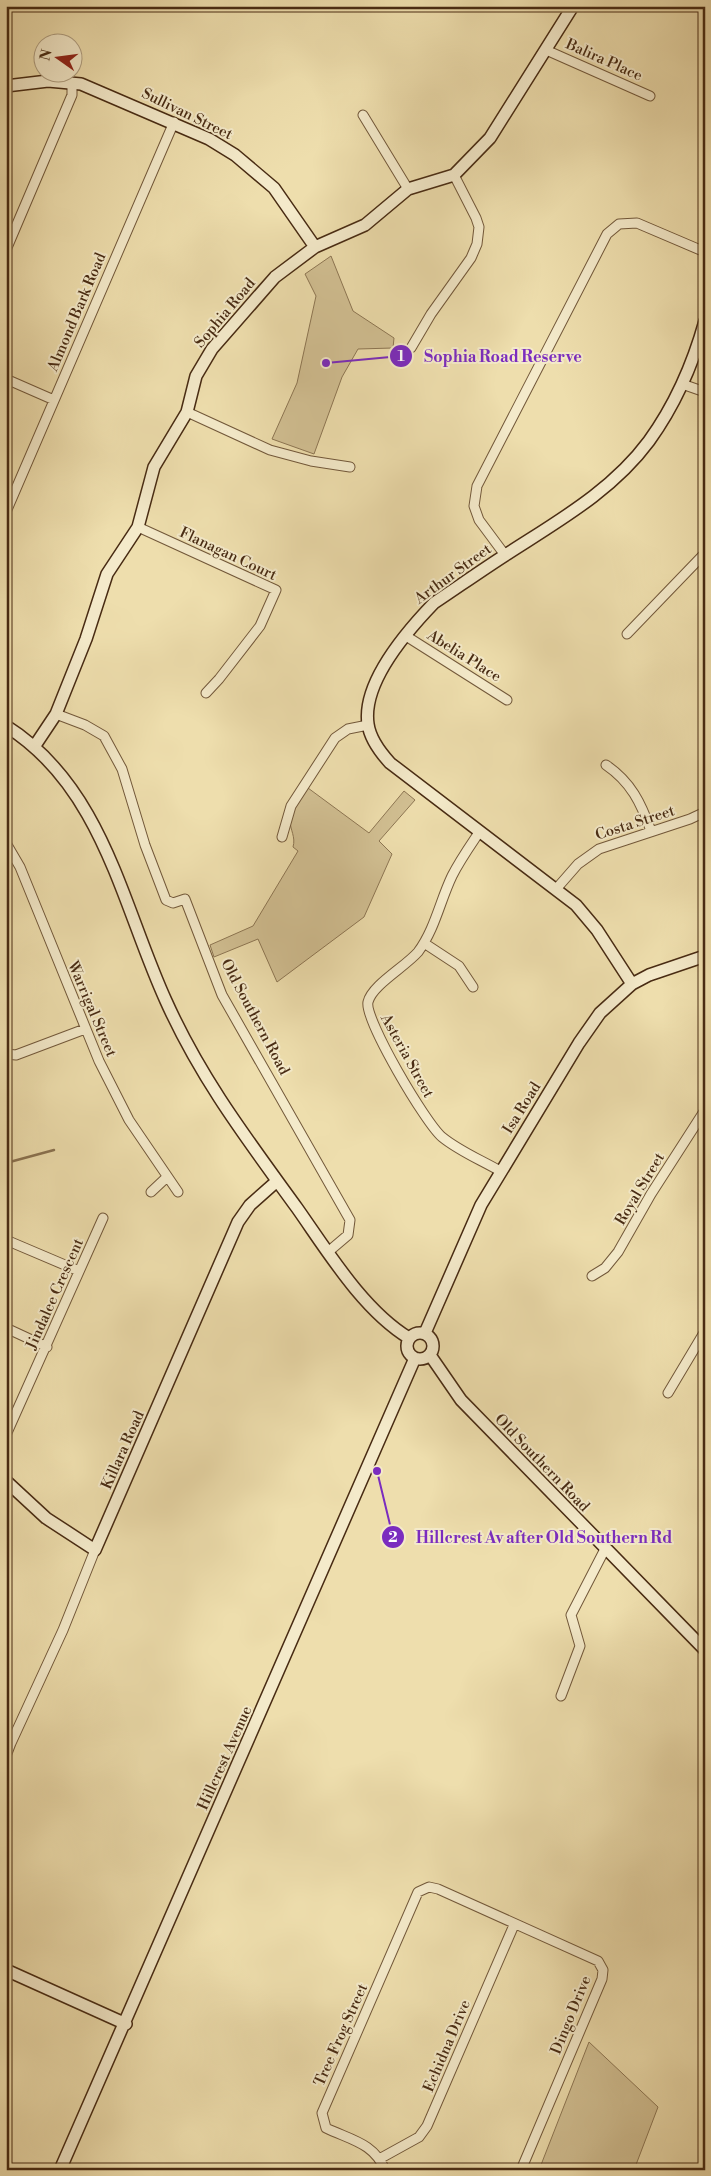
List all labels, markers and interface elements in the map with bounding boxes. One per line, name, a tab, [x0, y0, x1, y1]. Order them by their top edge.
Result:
north arrow	[32, 32, 82, 82]
street label: Balira Place	[562, 34, 645, 85]
text: N	[36, 48, 56, 63]
street label: Sullivan Street	[138, 84, 236, 144]
street label: Almond Bark Road	[43, 249, 111, 375]
street label: Sophia Road	[190, 274, 260, 352]
callout: Sophia Road Reserve	[389, 340, 592, 371]
text: 1	[397, 347, 405, 366]
text: Sophia Road Reserve	[424, 347, 582, 367]
street label: Flanagan Court	[176, 523, 280, 585]
street label: Arthur Street	[410, 539, 496, 609]
street label: Abelia Place	[423, 625, 505, 686]
street label: Costa Street	[593, 801, 678, 845]
street label: Old Southern Road	[216, 956, 294, 1079]
street label: Warrigal Street	[63, 957, 121, 1060]
street label: Asteria Street	[376, 1010, 438, 1102]
street label: Isa Road	[499, 1078, 546, 1138]
street label: Royal Street	[611, 1149, 669, 1229]
street label: Jindalee Crescent	[22, 1235, 88, 1353]
street label: Killara Road	[97, 1407, 149, 1492]
street label: Old Southern Road	[490, 1410, 594, 1516]
callout: Hillcrest Av after Old Southern Rd	[381, 1522, 682, 1553]
text: 2	[388, 1528, 398, 1547]
text: Hillcrest Av after Old Southern Rd	[416, 1528, 672, 1548]
street label: Hillcrest Avenue	[194, 1703, 256, 1813]
street label: Dingo Drive	[547, 1973, 595, 2057]
street label: Tree Frog Street	[310, 1980, 372, 2089]
street label: Echidna Drive	[419, 1997, 475, 2095]

